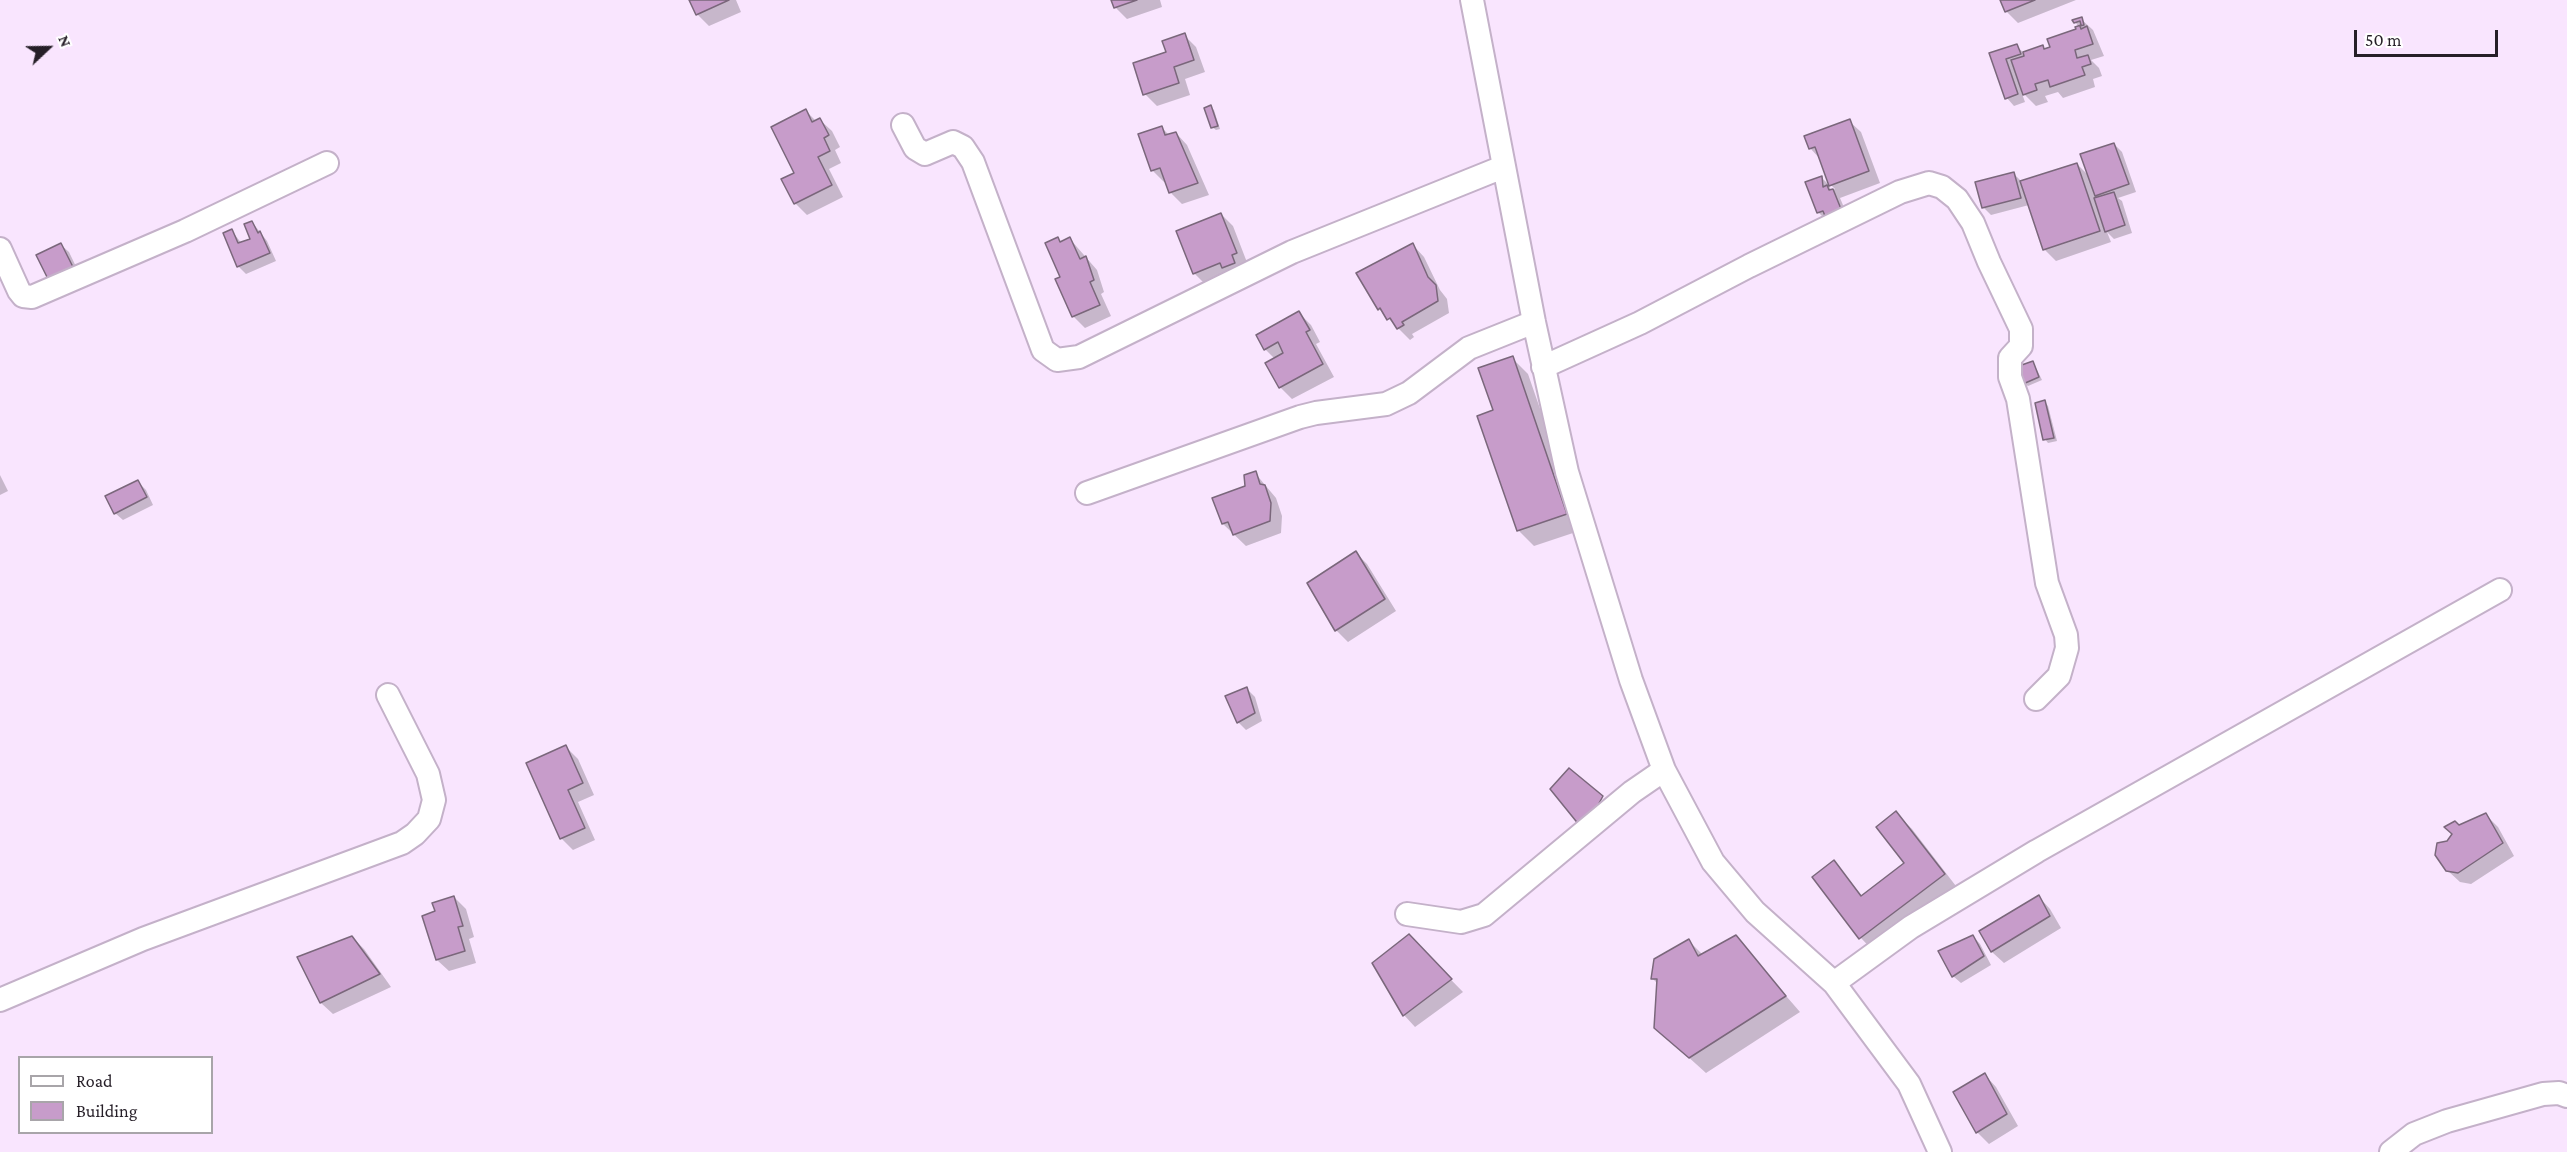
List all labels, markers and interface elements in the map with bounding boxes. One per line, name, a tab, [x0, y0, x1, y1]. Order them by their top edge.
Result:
north arrow	[18, 18, 78, 78]
scale bar	[2357, 18, 2501, 56]
text: 50 m	[2365, 30, 2402, 50]
text: N	[55, 33, 75, 49]
legend	[18, 1056, 213, 1134]
text: Road	[76, 1071, 113, 1091]
text: Building	[76, 1101, 137, 1121]

